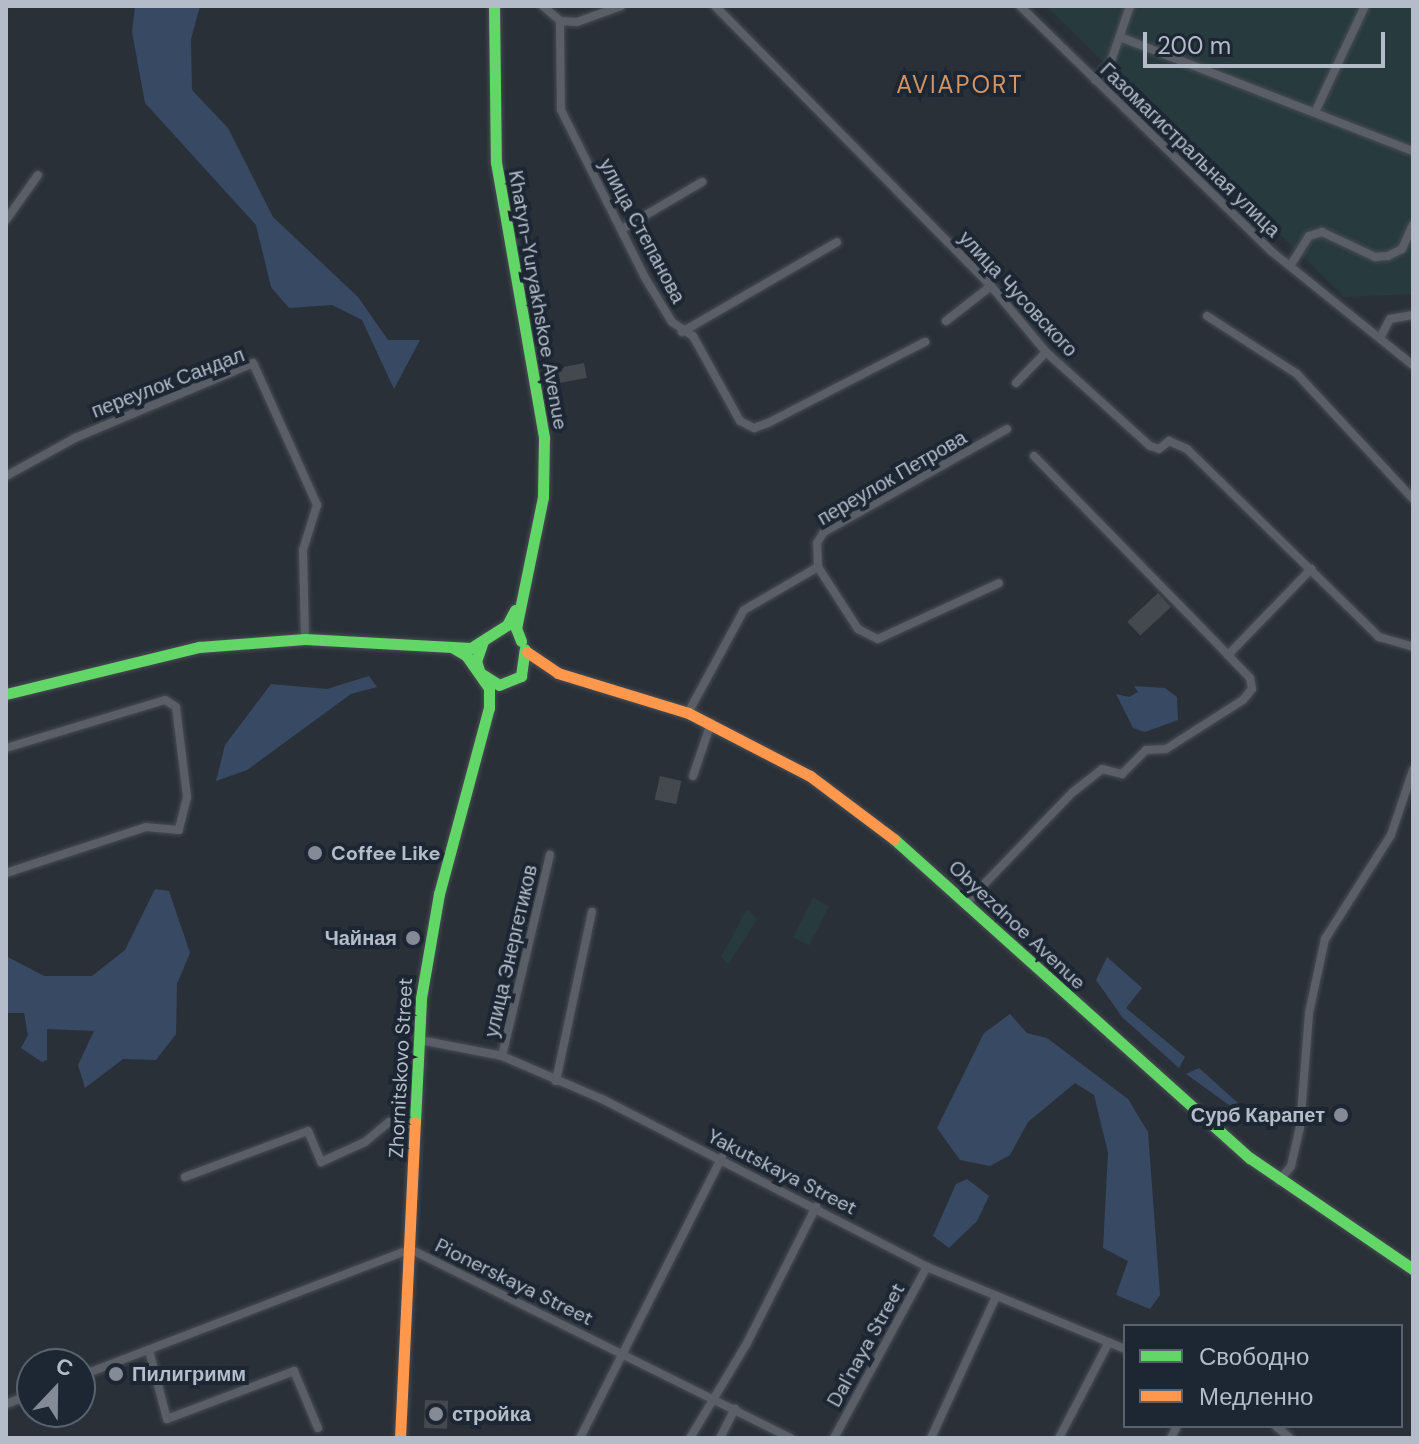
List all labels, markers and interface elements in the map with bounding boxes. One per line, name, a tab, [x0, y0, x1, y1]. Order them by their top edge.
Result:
scale bar	[1147, 16, 1389, 66]
text: 200 m	[1157, 30, 1231, 61]
street label: Газомагистральная улица	[1095, 58, 1285, 242]
district label: AVIAPORT	[896, 71, 1024, 99]
street label: улица Степанова	[594, 155, 690, 307]
street label: Khatyn-Yuryakhskoe Avenue	[503, 169, 573, 431]
street label: улица Чусовского	[954, 226, 1082, 362]
street label: переулок Сандал	[88, 343, 248, 423]
street label: переулок Петрова	[813, 426, 971, 530]
place label: Coffee Like	[331, 841, 441, 865]
marker: Coffee Like	[306, 844, 324, 862]
street label: Obyezdnoe Avenue	[944, 855, 1090, 995]
street label: улица Энергетиков	[479, 862, 543, 1040]
place label: Чайная	[325, 926, 397, 950]
marker: Чайная	[404, 929, 422, 947]
street label: Zhornitskovo Street	[384, 977, 418, 1159]
place label: Сурб Карапет	[1191, 1103, 1325, 1127]
marker: Сурб Карапет	[1332, 1106, 1350, 1124]
street label: Yakutskaya Street	[703, 1124, 861, 1220]
street label: Pionerskaya Street	[431, 1233, 597, 1331]
street label: Dal'naya Street	[822, 1279, 910, 1411]
legend	[1123, 1324, 1403, 1428]
text: Свободно	[1199, 1341, 1309, 1372]
north arrow	[16, 1348, 96, 1428]
text: С	[52, 1351, 77, 1384]
place label: Пилигримм	[132, 1362, 246, 1386]
marker: Пилигримм	[107, 1365, 125, 1383]
text: Медленно	[1199, 1381, 1313, 1412]
place label: стройка	[452, 1402, 531, 1426]
marker: стройка	[427, 1405, 445, 1423]

